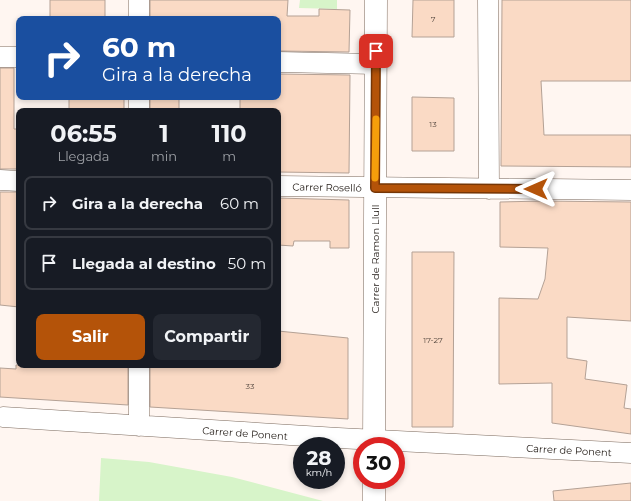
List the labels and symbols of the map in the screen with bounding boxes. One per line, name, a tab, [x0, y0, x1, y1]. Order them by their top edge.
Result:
house number: 7	[431, 14, 436, 24]
pin	[359, 34, 393, 68]
house number: 13	[429, 119, 437, 129]
position arrow	[515, 168, 557, 210]
street label: Carrer Roselló	[292, 180, 362, 195]
street label: Carrer de Ramon Llull	[369, 205, 382, 313]
house number: 17-27	[423, 335, 443, 345]
house number: 33	[246, 381, 255, 391]
street label: Carrer de Ponent	[202, 424, 288, 443]
speed limit sign: 30	[353, 437, 405, 489]
street label: Carrer de Ponent	[526, 442, 612, 459]

